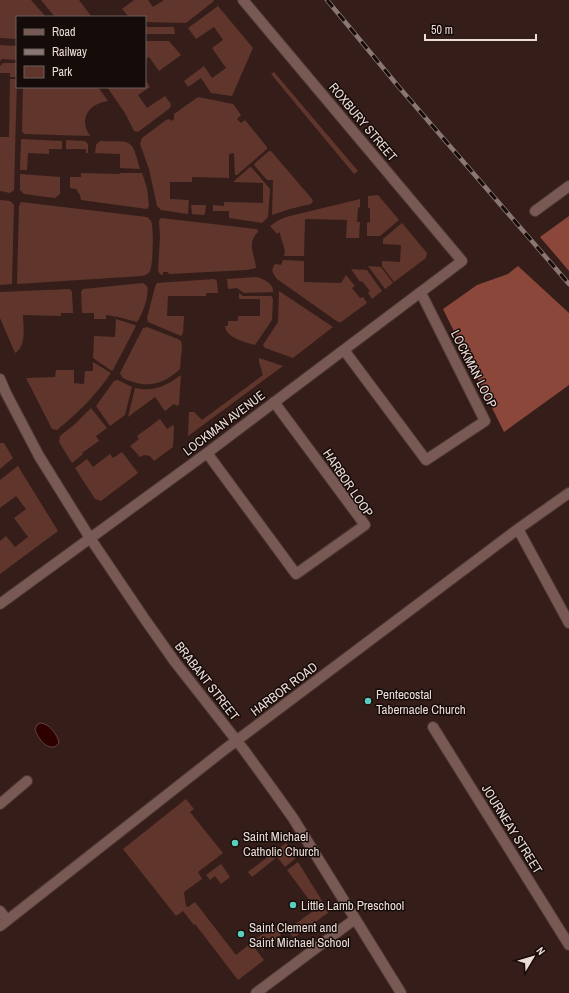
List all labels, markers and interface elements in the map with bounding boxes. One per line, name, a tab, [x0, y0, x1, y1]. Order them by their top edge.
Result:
legend	[16, 16, 146, 88]
scale bar	[425, 16, 536, 42]
text: 50 m	[431, 22, 453, 38]
text: Road	[52, 24, 76, 40]
text: Railway	[52, 44, 87, 60]
text: Park	[52, 64, 72, 80]
street label: ROXBURY STREET	[325, 79, 401, 165]
street label: LOCKMAN LOOP	[447, 327, 501, 411]
street label: LOCKMAN AVENUE	[180, 387, 268, 459]
street label: HARBOR LOOP	[319, 446, 377, 520]
street label: BRABANT STREET	[171, 638, 243, 724]
street label: HARBOR ROAD	[247, 658, 321, 720]
place label: Pentecostal Tabernacle Church	[376, 686, 466, 718]
marker: Pentecostal Tabernacle Church	[363, 696, 373, 706]
street label: JOURNEAY STREET	[478, 781, 547, 877]
place label: Saint Michael Catholic Church	[243, 828, 319, 860]
marker: Saint Michael Catholic Church	[230, 838, 240, 848]
place label: Little Lamb Preschool	[301, 897, 404, 914]
marker: Little Lamb Preschool	[288, 900, 298, 910]
place label: Saint Clement and Saint Michael School	[249, 919, 350, 951]
marker: Saint Clement and Saint Michael School	[236, 929, 246, 939]
north arrow	[513, 937, 553, 977]
text: N	[533, 944, 548, 958]

